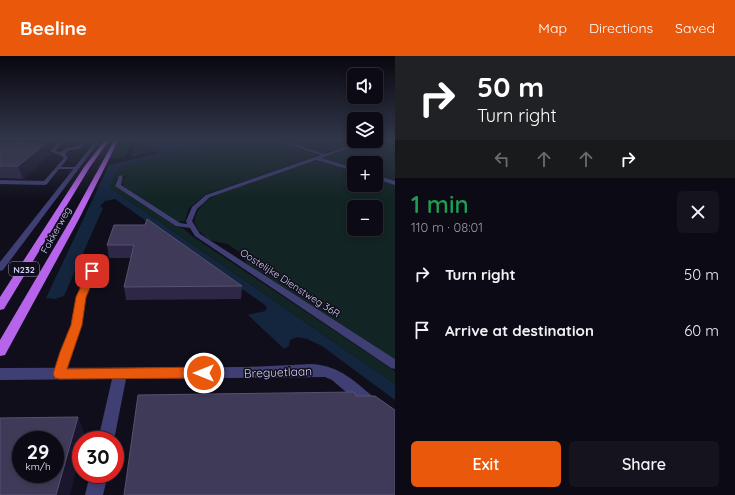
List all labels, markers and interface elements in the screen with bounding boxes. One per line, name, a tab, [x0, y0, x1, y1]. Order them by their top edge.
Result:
text: Beeline	[20, 16, 87, 40]
text: Map	[538, 19, 567, 37]
text: Directions	[589, 19, 653, 37]
text: Saved	[675, 19, 715, 37]
map controls	[347, 68, 383, 236]
button: sound	[347, 68, 383, 104]
text: 50 m	[477, 69, 544, 104]
icon: right	[411, 72, 463, 124]
text: Turn right	[477, 104, 557, 127]
button: layers	[347, 112, 383, 148]
icon: left	[491, 148, 513, 170]
icon: ahead	[533, 148, 555, 170]
icon: ahead	[575, 148, 597, 170]
icon: right	[617, 148, 639, 170]
button: +	[347, 156, 383, 192]
text: 1 min	[411, 189, 469, 219]
button: close	[677, 191, 719, 233]
button: −	[347, 200, 383, 236]
street label: Fokkerweg	[38, 204, 74, 256]
text: 110 m · 08:01	[411, 219, 483, 235]
street label: Oostelijke Dienstweg 36R	[237, 246, 343, 320]
pin	[75, 254, 109, 288]
icon: arrive	[81, 260, 103, 282]
road number: N232	[9, 262, 39, 276]
icon: right	[411, 263, 433, 285]
text: Turn right	[445, 265, 516, 284]
text: 50 m	[684, 265, 719, 284]
icon: arrive	[411, 319, 433, 341]
text: Arrive at destination	[445, 321, 594, 340]
text: 60 m	[684, 321, 719, 340]
position arrow	[183, 352, 225, 394]
street label: Breguetlaan	[244, 363, 312, 381]
speed limit sign: 30	[72, 431, 124, 483]
text: 29	[27, 439, 49, 464]
button: Exit	[411, 441, 561, 487]
button: Share	[569, 441, 719, 487]
text: km/h	[25, 460, 51, 473]

